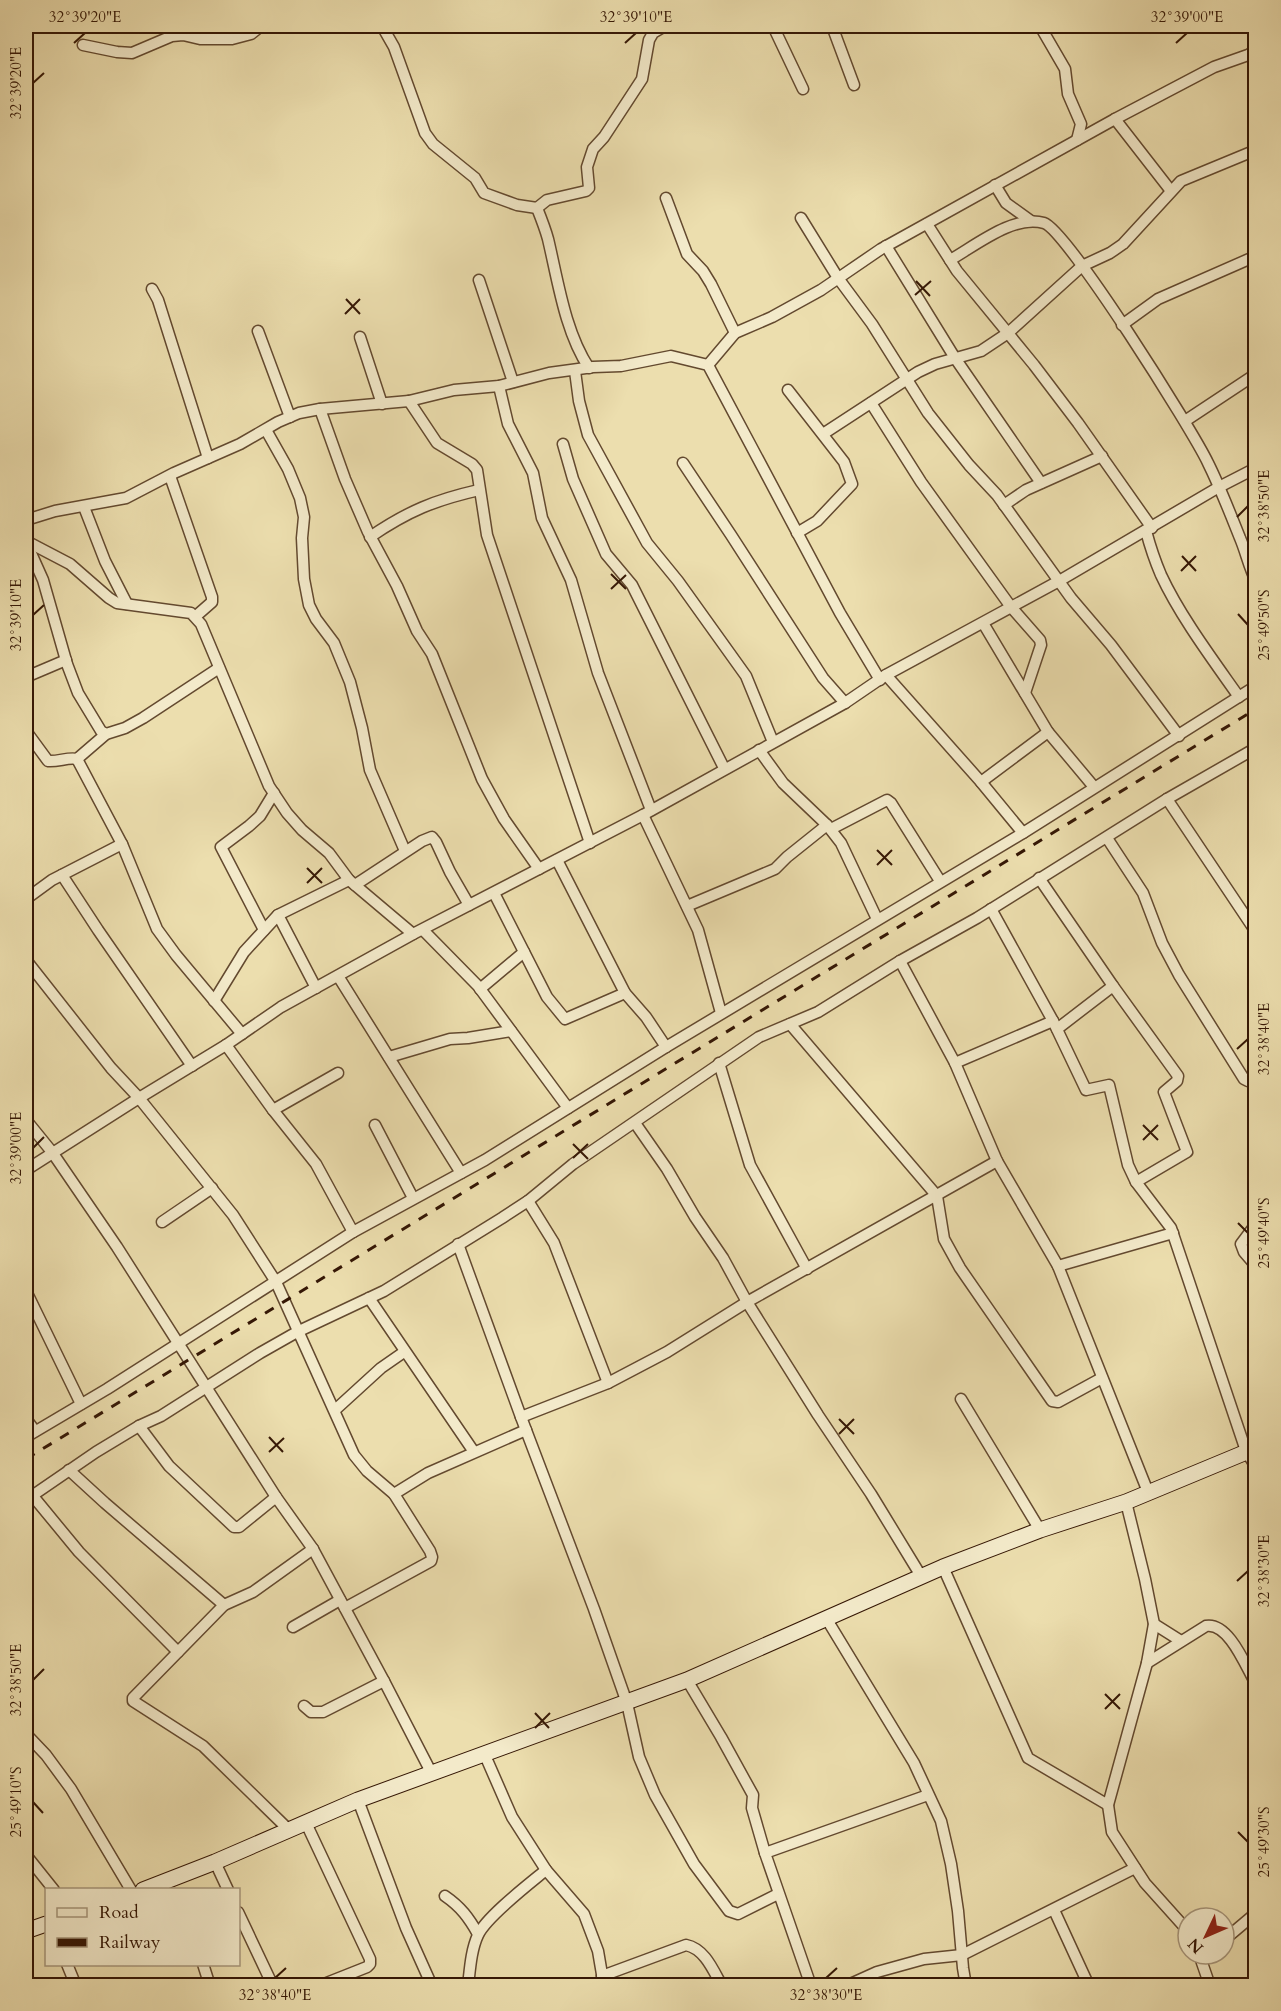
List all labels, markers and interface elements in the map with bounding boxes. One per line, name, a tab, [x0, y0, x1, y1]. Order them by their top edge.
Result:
text: 32°39'20"E	[49, 7, 121, 27]
text: 32°39'10"E	[600, 7, 672, 27]
text: 32°39'00"E	[1151, 7, 1223, 27]
text: 32°39'20"E	[6, 47, 26, 119]
text: 32°38'50"E	[1254, 470, 1274, 542]
text: 32°39'10"E	[6, 579, 26, 651]
text: 25°49'50"S	[1254, 590, 1274, 660]
text: 32°38'40"E	[1254, 1003, 1274, 1075]
text: 32°39'00"E	[6, 1112, 26, 1184]
text: 25°49'40"S	[1254, 1198, 1274, 1268]
text: 32°38'30"E	[1254, 1535, 1274, 1607]
text: 32°38'50"E	[6, 1644, 26, 1716]
text: 25°49'10"S	[6, 1767, 26, 1837]
text: 25°49'30"S	[1254, 1807, 1274, 1877]
legend	[45, 1888, 240, 1966]
text: Road	[99, 1900, 139, 1925]
north arrow	[1176, 1906, 1236, 1966]
text: Railway	[99, 1930, 161, 1955]
text: N	[1183, 1933, 1209, 1958]
text: 32°38'40"E	[239, 1985, 311, 2005]
text: 32°38'30"E	[790, 1985, 862, 2005]

